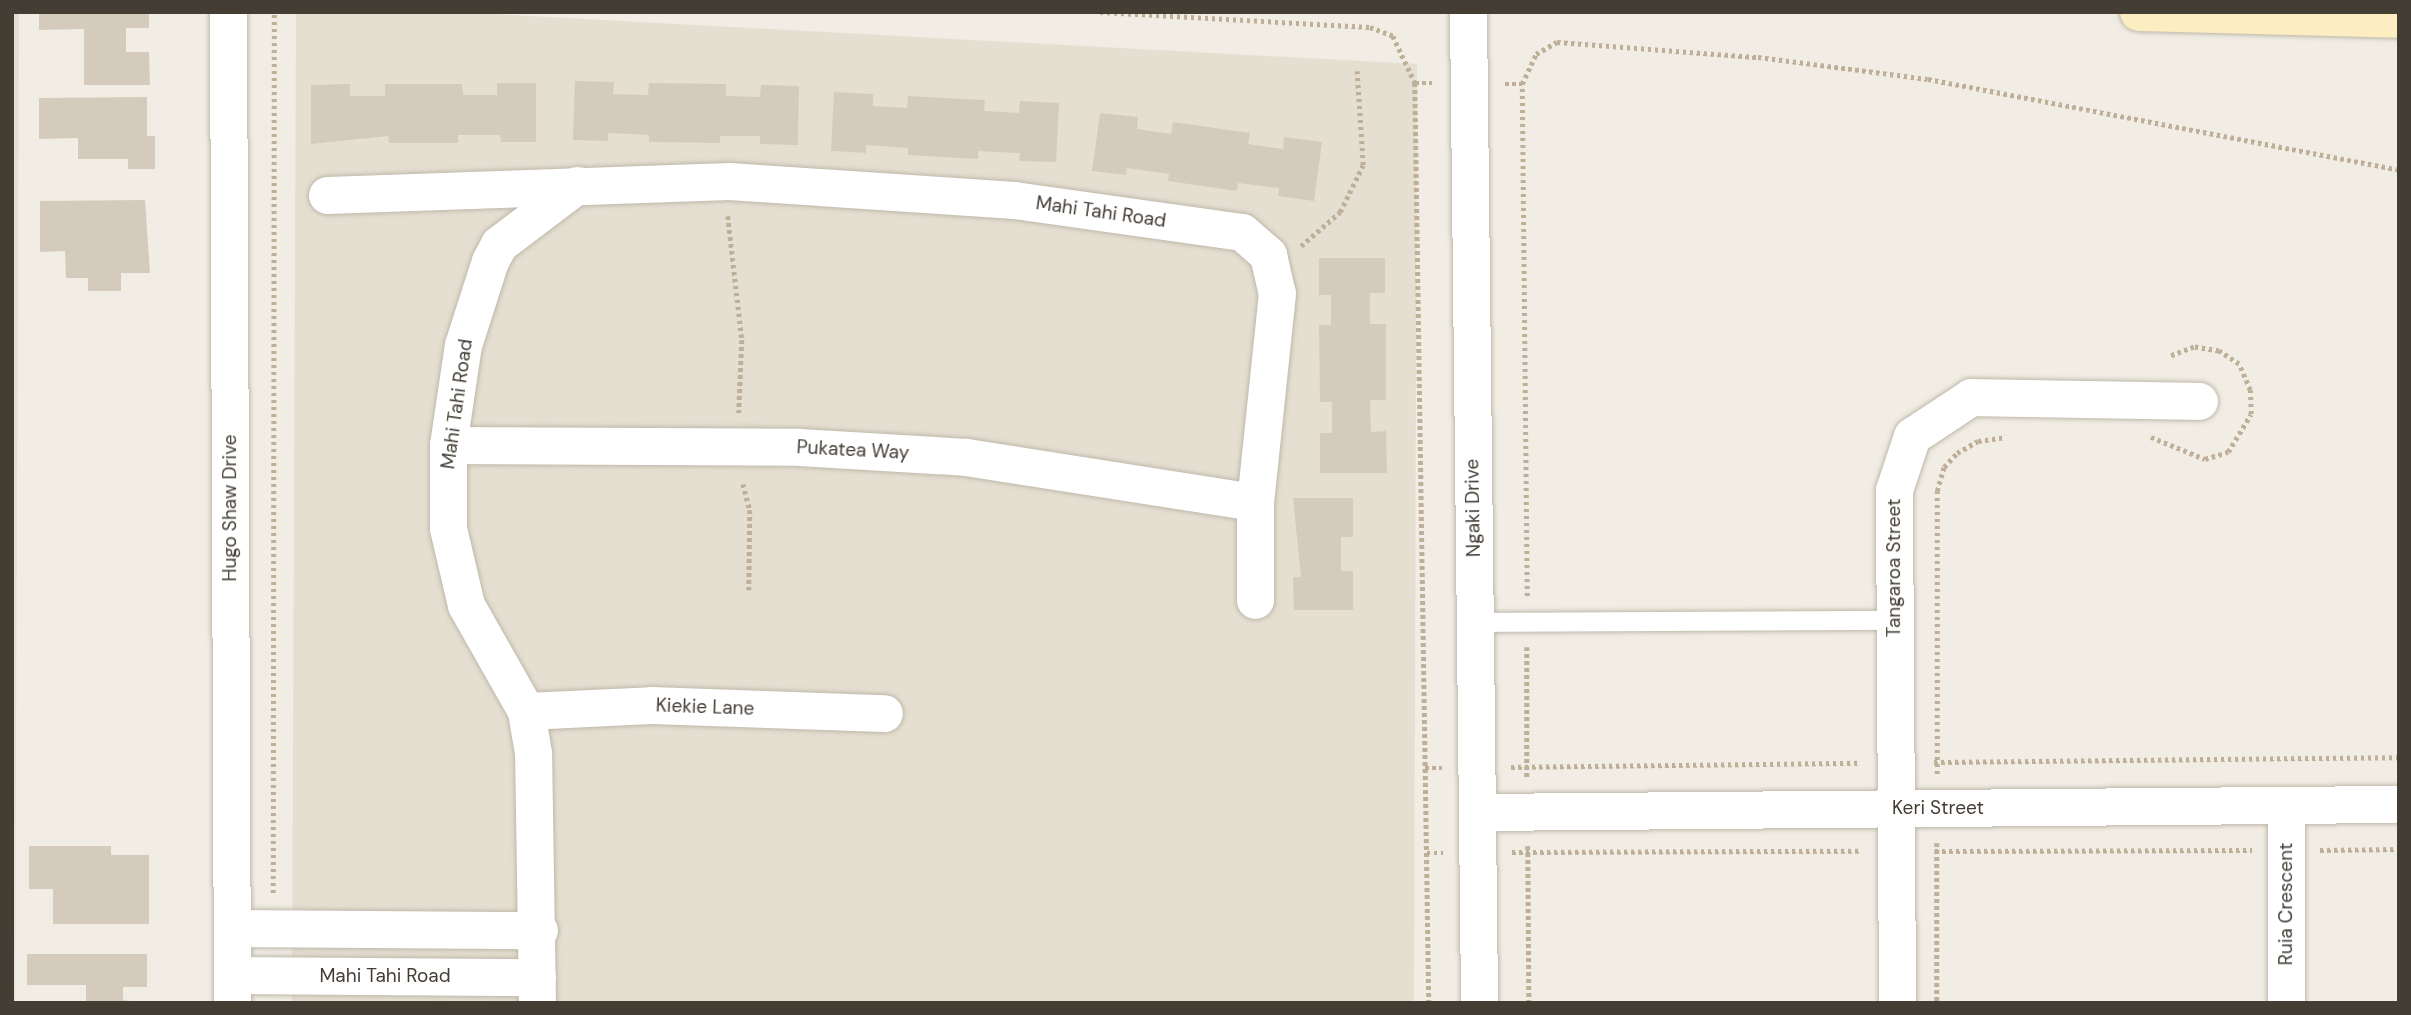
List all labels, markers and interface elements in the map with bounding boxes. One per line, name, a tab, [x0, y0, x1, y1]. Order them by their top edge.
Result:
street label: Mahi Tahi Road	[1034, 192, 1168, 232]
street label: Mahi Tahi Road	[437, 337, 477, 471]
street label: Hugo Shaw Drive	[219, 434, 241, 582]
street label: Pukatea Way	[796, 436, 910, 464]
street label: Ngaki Drive	[1461, 459, 1485, 557]
street label: Tangaroa Street	[1883, 499, 1905, 637]
street label: Kiekie Lane	[655, 694, 755, 720]
street label: Keri Street	[1892, 797, 1984, 819]
street label: Ruia Crescent	[2275, 843, 2297, 965]
street label: Mahi Tahi Road	[319, 965, 451, 987]

